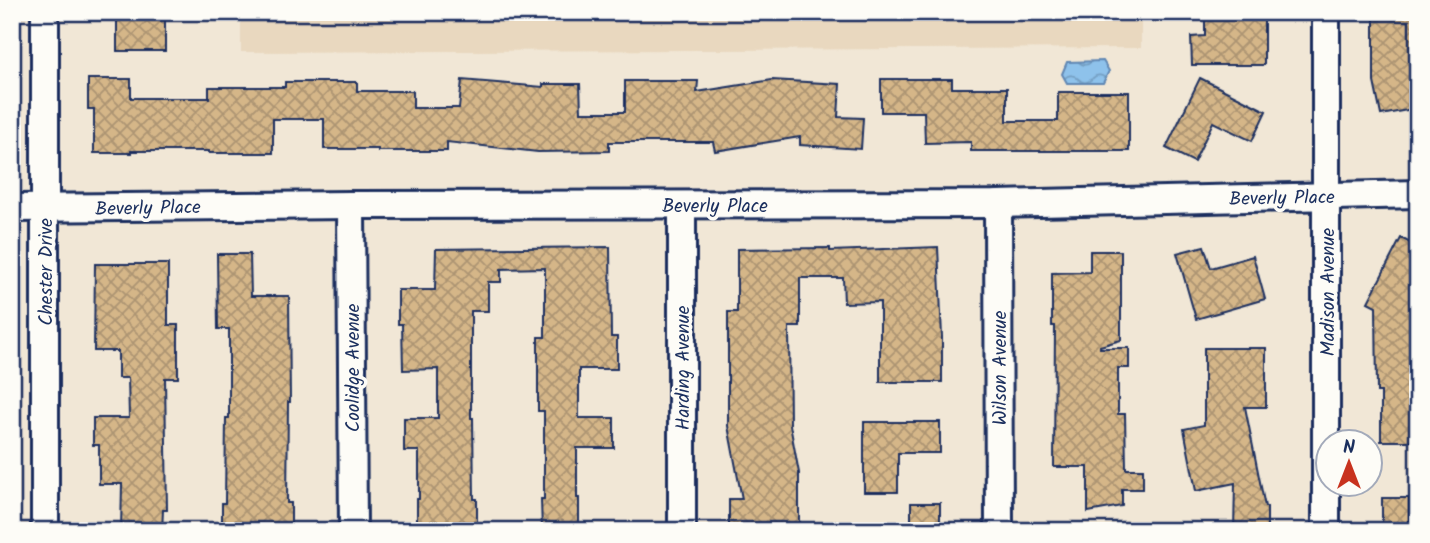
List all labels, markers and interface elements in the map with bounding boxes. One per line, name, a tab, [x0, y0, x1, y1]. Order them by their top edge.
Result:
street label: Beverly Place	[1229, 183, 1336, 215]
street label: Beverly Place	[662, 192, 768, 222]
street label: Beverly Place	[95, 193, 202, 225]
street label: Chester Drive	[32, 218, 62, 326]
street label: Madison Avenue	[1314, 227, 1344, 356]
street label: Coolidge Avenue	[339, 303, 369, 432]
street label: Harding Avenue	[669, 305, 699, 430]
street label: Wilson Avenue	[986, 310, 1016, 425]
north arrow	[1314, 428, 1384, 498]
text: N	[1343, 433, 1355, 463]

